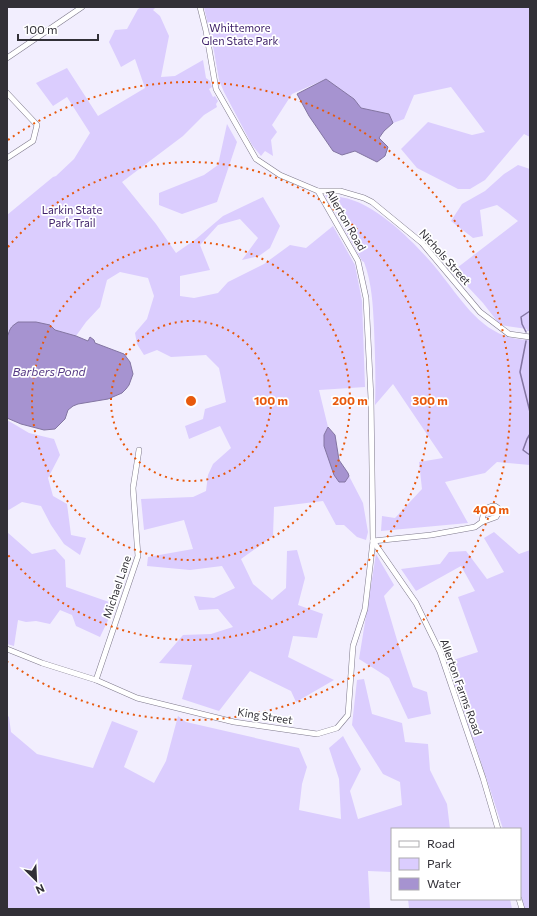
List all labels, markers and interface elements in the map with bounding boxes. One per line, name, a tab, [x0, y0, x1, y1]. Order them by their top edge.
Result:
scale bar	[18, 16, 98, 42]
park label: Whittemore Glen State Park	[201, 21, 279, 47]
text: 100 m	[24, 22, 58, 36]
street label: Allerton Road	[324, 187, 369, 253]
park label: Larkin State Park Trail	[42, 203, 102, 229]
street label: Nichols Street	[417, 226, 474, 288]
water label: Barbers Pond	[13, 364, 87, 378]
text: 100 m	[254, 393, 288, 407]
text: 200 m	[332, 393, 368, 407]
text: 300 m	[412, 393, 448, 407]
centre of rings	[184, 394, 198, 408]
text: 400 m	[473, 502, 509, 516]
street label: Michael Lane	[100, 553, 133, 620]
street label: Allerton Farms Road	[438, 637, 485, 737]
street label: King Street	[237, 705, 294, 726]
legend	[391, 828, 521, 900]
text: Road	[427, 836, 455, 850]
text: Park	[427, 856, 453, 870]
north arrow	[16, 860, 56, 900]
text: Water	[427, 876, 461, 890]
text: N	[34, 882, 47, 897]

